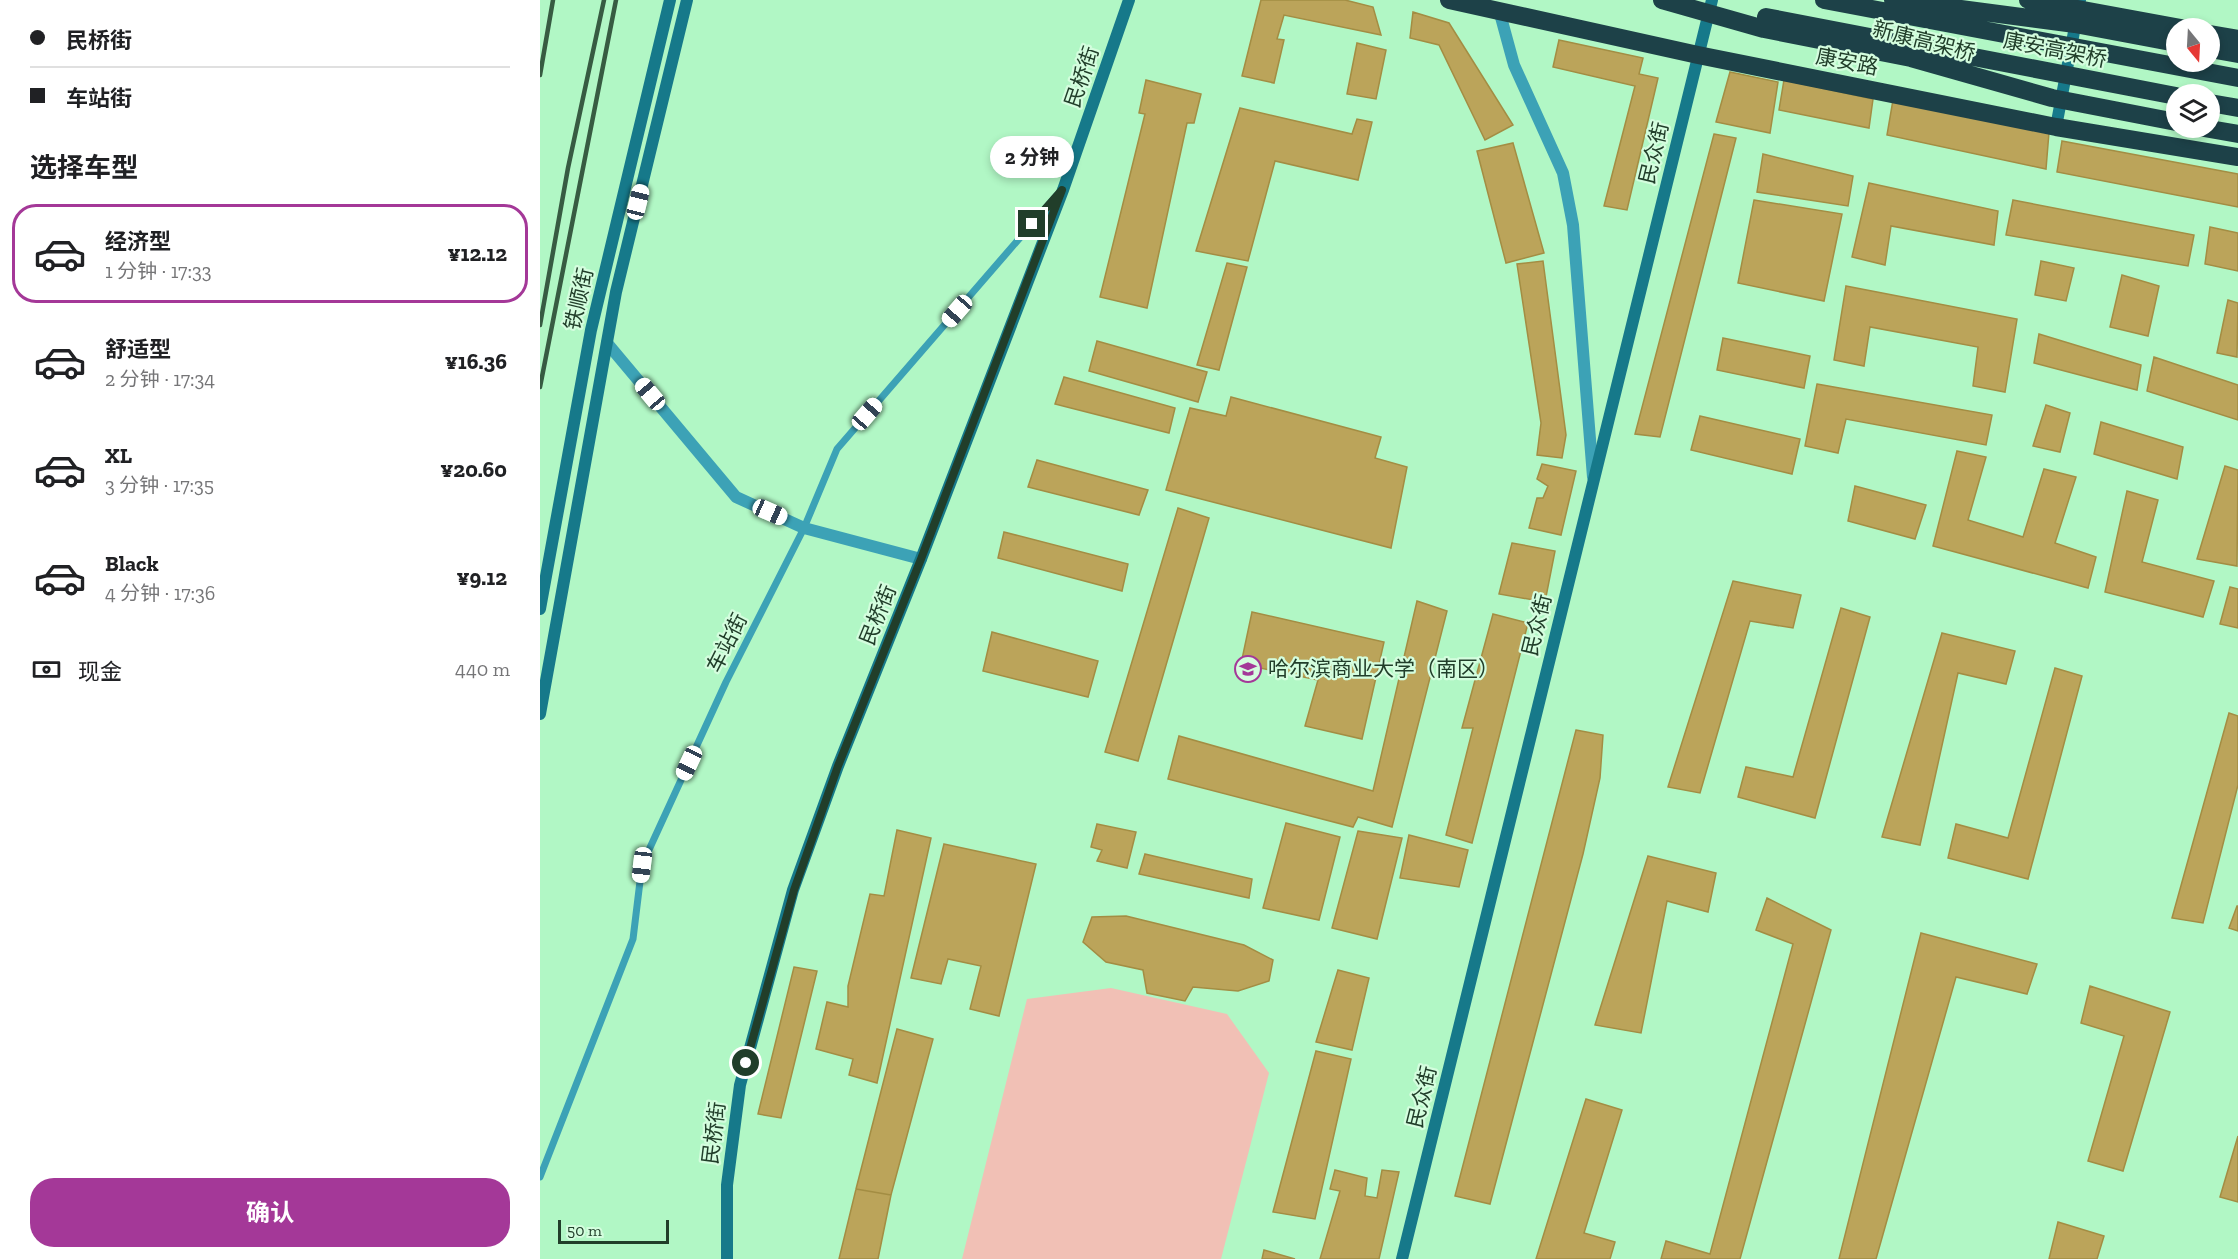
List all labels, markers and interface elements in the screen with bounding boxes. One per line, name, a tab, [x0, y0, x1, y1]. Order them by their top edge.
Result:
street label: 新康高架桥	[1870, 16, 1978, 65]
north arrow	[2166, 18, 2220, 72]
map controls	[2166, 18, 2220, 138]
text: 民桥街	[66, 27, 132, 54]
street label: 康安高架桥	[2001, 27, 2109, 72]
street label: 民桥街	[1059, 43, 1104, 111]
street label: 康安路	[1814, 43, 1880, 80]
button: layers	[2166, 84, 2220, 138]
text: 车站街	[66, 85, 132, 112]
street label: 民众街	[1634, 119, 1673, 186]
callout: 2 分钟	[990, 137, 1074, 179]
text: 2 分钟	[1005, 145, 1059, 169]
text: 选择车型	[30, 152, 138, 184]
car	[625, 182, 651, 222]
route end	[1018, 210, 1045, 237]
icon: car	[33, 227, 87, 281]
text: 经济型	[105, 228, 171, 255]
text: ¥12.12	[447, 240, 507, 267]
text: 1 分钟 · 17:33	[105, 259, 212, 283]
street label: 铁顺街	[559, 265, 598, 332]
car	[938, 292, 976, 330]
icon: car	[33, 335, 87, 389]
text: 舒适型	[105, 336, 171, 363]
text: ¥16.36	[445, 348, 507, 375]
text: 2 分钟 · 17:34	[105, 367, 215, 391]
car	[632, 374, 668, 414]
car	[848, 395, 886, 433]
text: XL	[105, 442, 132, 469]
icon: car	[33, 443, 87, 497]
text: ¥20.60	[440, 456, 507, 483]
text: 3 分钟 · 17:35	[105, 473, 214, 497]
car	[750, 496, 790, 528]
text: Black	[105, 550, 159, 577]
icon: car	[33, 551, 87, 605]
text: ¥9.12	[456, 564, 507, 591]
text: 4 分钟 · 17:36	[105, 581, 215, 605]
street label: 民桥街	[854, 581, 901, 649]
street label: 民众街	[1517, 591, 1556, 658]
street label: 车站街	[701, 609, 752, 677]
icon: cash	[30, 653, 63, 686]
school or university icon: 哈尔滨商业大学（南区）	[1233, 654, 1263, 684]
place label: 哈尔滨商业大学（南区）	[1268, 656, 1499, 681]
text: 440 m	[455, 657, 510, 681]
text: 现金	[78, 658, 122, 685]
car	[673, 743, 705, 783]
car	[631, 846, 653, 884]
route start	[732, 1049, 759, 1076]
street label: 民众街	[1402, 1063, 1441, 1130]
street label: 民桥街	[697, 1100, 730, 1166]
button: 确认	[30, 1178, 510, 1247]
scale bar	[558, 1217, 669, 1244]
text: 50 m	[567, 1221, 602, 1240]

